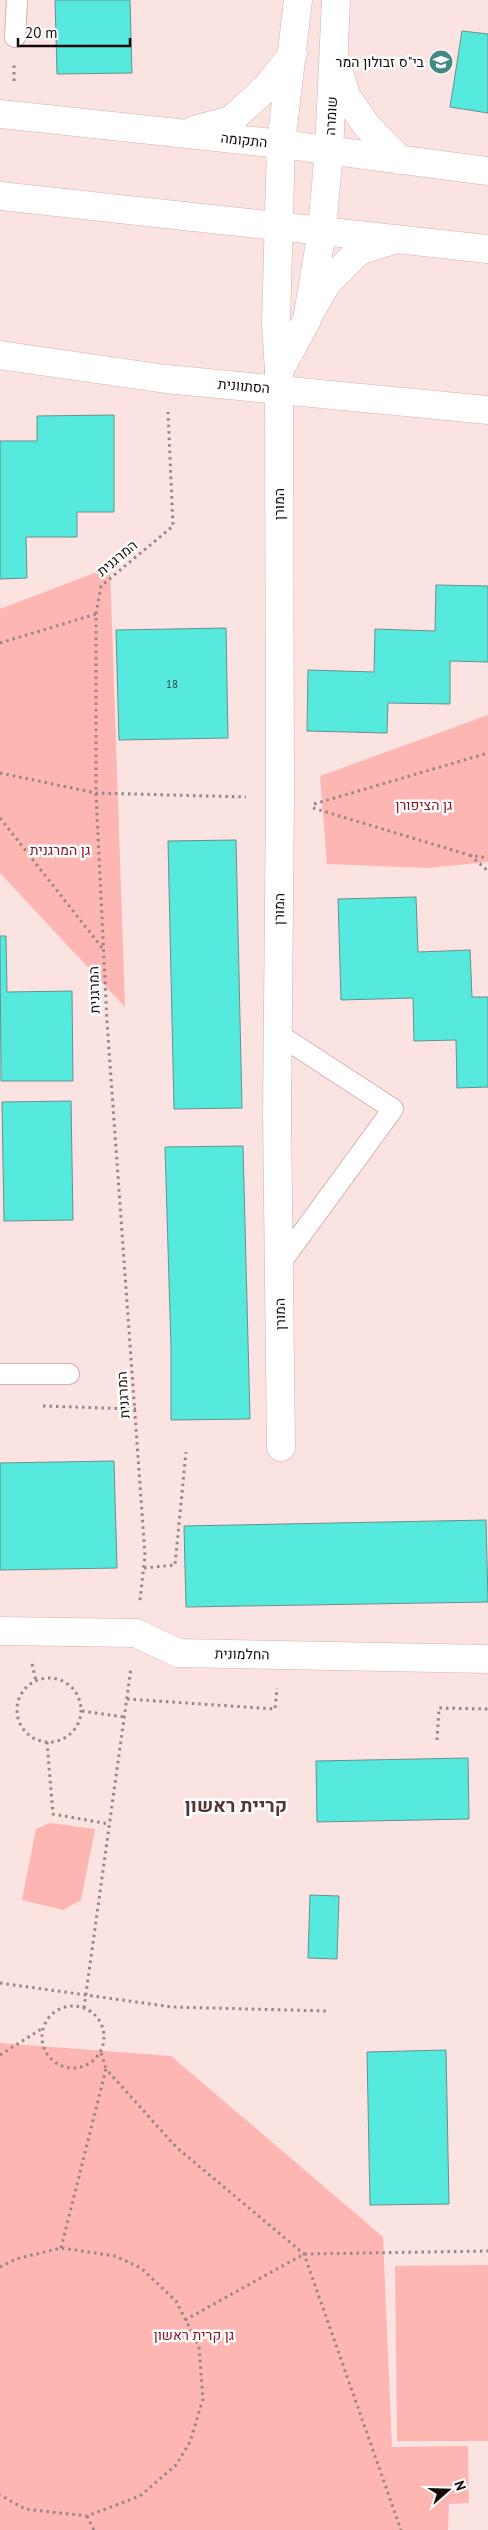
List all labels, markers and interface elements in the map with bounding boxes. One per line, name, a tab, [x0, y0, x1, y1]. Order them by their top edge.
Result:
scale bar	[18, 15, 130, 47]
text: 20 m	[25, 23, 58, 42]
school or university icon: בי"ס זבולון המר	[428, 49, 454, 75]
place label: בי"ס זבולון המר	[336, 53, 425, 71]
street label: שומרה	[321, 96, 341, 136]
street label: התקומה	[220, 129, 268, 151]
street label: הסתוונית	[217, 375, 271, 397]
street label: המורן	[270, 488, 288, 520]
street label: המרגנית	[93, 536, 141, 580]
house number: 18	[166, 677, 178, 691]
park label: גן הציפורן	[395, 796, 453, 814]
park label: גן המרגנית	[30, 841, 90, 859]
street label: המורן	[270, 893, 288, 925]
street label: המרגנית	[84, 966, 104, 1014]
street label: המורן	[271, 1298, 289, 1330]
street label: המרגנית	[112, 1371, 134, 1419]
street label: החלמונית	[214, 1645, 270, 1663]
district label: קריית ראשון	[185, 1793, 287, 1817]
park label: גן קרית ראשון	[154, 2326, 234, 2344]
north arrow	[423, 2465, 473, 2515]
text: N	[450, 2478, 470, 2493]

